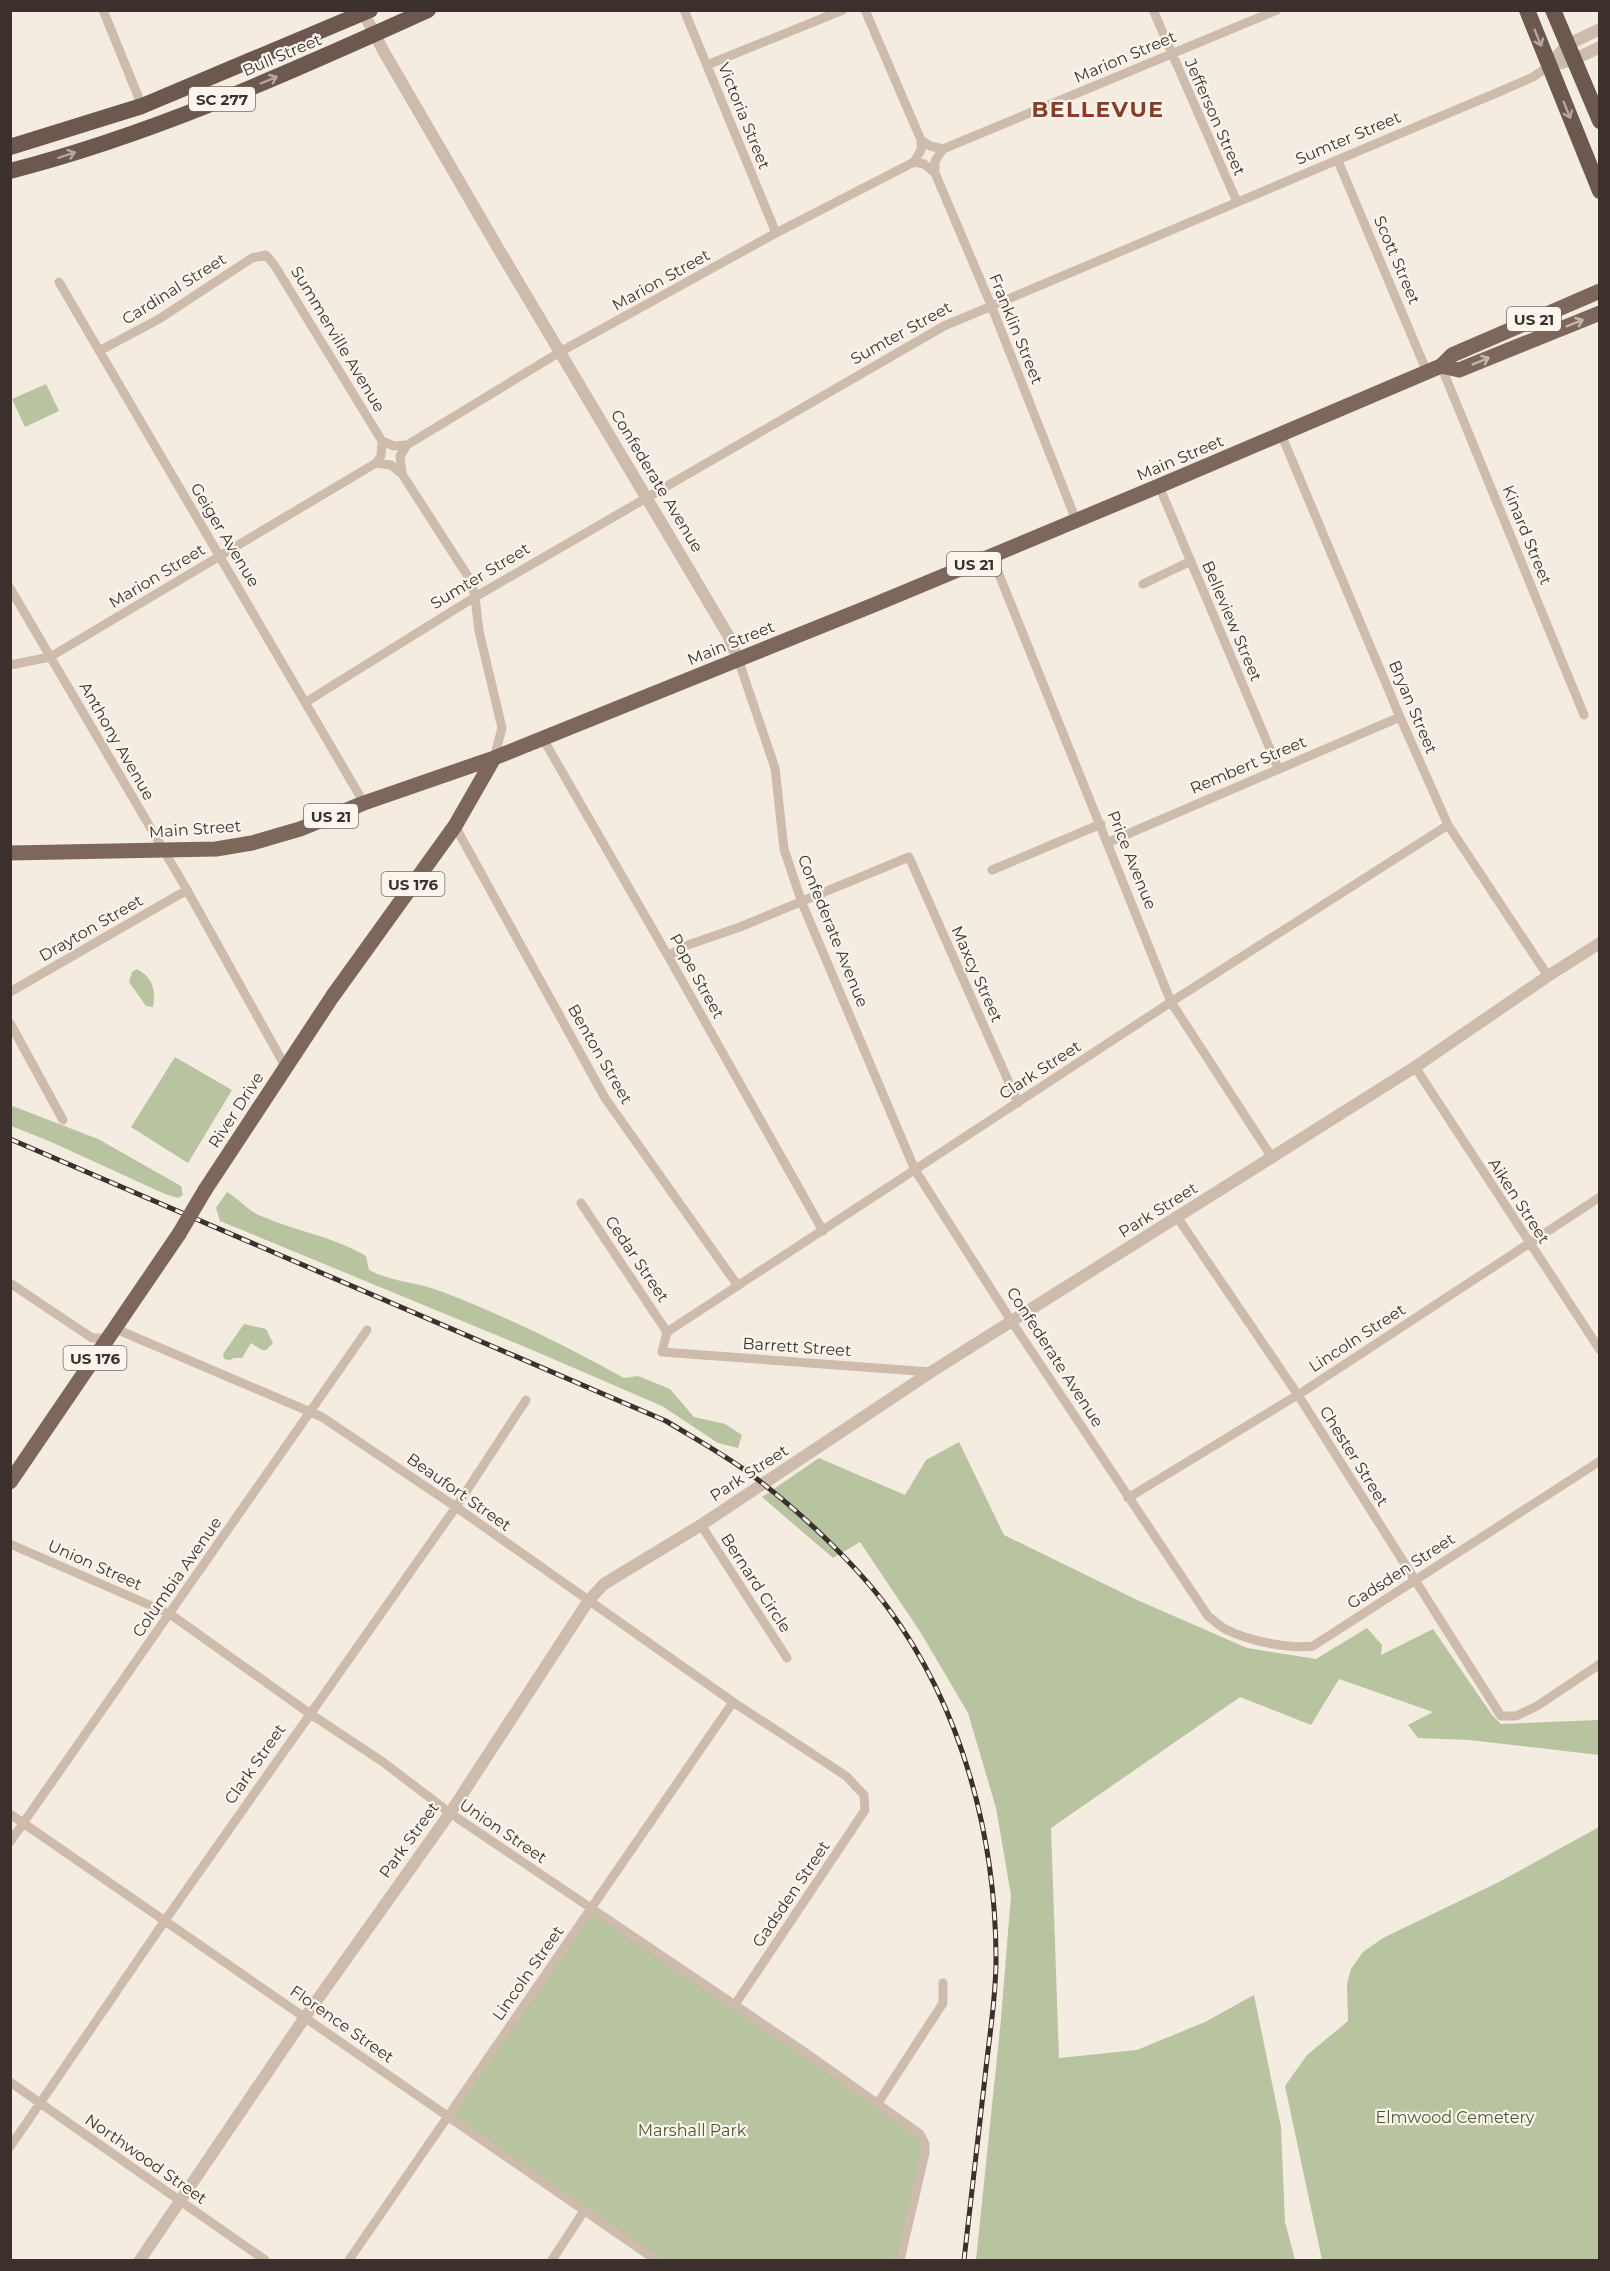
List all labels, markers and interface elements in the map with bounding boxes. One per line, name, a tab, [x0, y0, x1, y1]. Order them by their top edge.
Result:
street label: Marion Street	[1071, 27, 1179, 87]
one-way arrow	[1533, 28, 1544, 47]
street label: Bull Street	[240, 30, 325, 80]
street label: Jefferson Street	[1180, 55, 1249, 179]
street label: Victoria Street	[714, 60, 774, 172]
one-way arrow	[259, 74, 278, 85]
road number: SC 277	[189, 87, 255, 111]
district label: BELLEVUE	[1031, 96, 1165, 123]
one-way arrow	[1562, 100, 1573, 119]
street label: Sumter Street	[1293, 107, 1404, 169]
one-way arrow	[57, 149, 76, 160]
street label: Scott Street	[1370, 213, 1424, 307]
street label: Marion Street	[609, 245, 714, 315]
street label: Cardinal Street	[118, 249, 230, 329]
street label: Summerville Avenue	[287, 263, 389, 415]
street label: Franklin Street	[985, 271, 1047, 388]
street label: Sumter Street	[847, 297, 955, 369]
road number: US 21	[1507, 307, 1561, 331]
one-way arrow	[1565, 317, 1584, 328]
one-way arrow	[1472, 355, 1490, 366]
street label: Confederate Avenue	[607, 406, 707, 556]
street label: Main Street	[1134, 431, 1227, 485]
street label: Geiger Avenue	[186, 480, 264, 590]
street label: Kinard Street	[1498, 483, 1556, 588]
street label: Sumter Street	[427, 539, 533, 613]
street label: Marion Street	[106, 540, 209, 612]
road number: US 21	[947, 552, 1001, 576]
street label: Belleview Street	[1198, 558, 1266, 685]
street label: Main Street	[685, 617, 778, 669]
street label: Bryan Street	[1385, 657, 1441, 757]
street label: Anthony Avenue	[75, 678, 159, 804]
street label: Rembert Street	[1187, 732, 1309, 798]
road number: US 21	[304, 804, 358, 828]
street label: Price Avenue	[1104, 808, 1160, 912]
street label: Main Street	[148, 816, 242, 842]
street label: Confederate Avenue	[794, 852, 872, 1010]
road number: US 176	[382, 872, 444, 896]
street label: Drayton Street	[36, 890, 147, 965]
street label: Maxcy Street	[947, 923, 1007, 1025]
street label: Pope Street	[666, 930, 728, 1022]
street label: Benton Street	[564, 1001, 637, 1108]
street label: Clark Street	[996, 1036, 1085, 1103]
street label: River Drive	[204, 1069, 268, 1151]
street label: Aiken Street	[1484, 1155, 1554, 1248]
street label: Park Street	[1115, 1178, 1201, 1242]
street label: Cedar Street	[601, 1212, 673, 1306]
street label: Confederate Avenue	[1003, 1284, 1107, 1430]
street label: Lincoln Street	[1305, 1299, 1409, 1376]
street label: Barrett Street	[742, 1334, 853, 1360]
road number: US 176	[64, 1346, 127, 1370]
street label: Chester Street	[1316, 1402, 1393, 1510]
street label: Park Street	[706, 1440, 792, 1505]
street label: Beaufort Street	[403, 1449, 515, 1535]
street label: Columbia Avenue	[128, 1513, 226, 1641]
street label: Gadsden Street	[1344, 1529, 1459, 1613]
street label: Bernard Circle	[717, 1530, 795, 1636]
street label: Union Street	[45, 1536, 146, 1594]
street label: Clark Street	[220, 1720, 290, 1808]
street label: Union Street	[456, 1795, 551, 1867]
street label: Park Street	[375, 1798, 443, 1882]
street label: Gadsden Street	[748, 1837, 834, 1951]
street label: Lincoln Street	[488, 1922, 568, 2024]
street label: Florence Street	[286, 1981, 398, 2067]
park label: Elmwood Cemetery	[1376, 2108, 1535, 2127]
street label: Northwood Street	[82, 2110, 211, 2208]
park label: Marshall Park	[638, 2121, 747, 2140]

